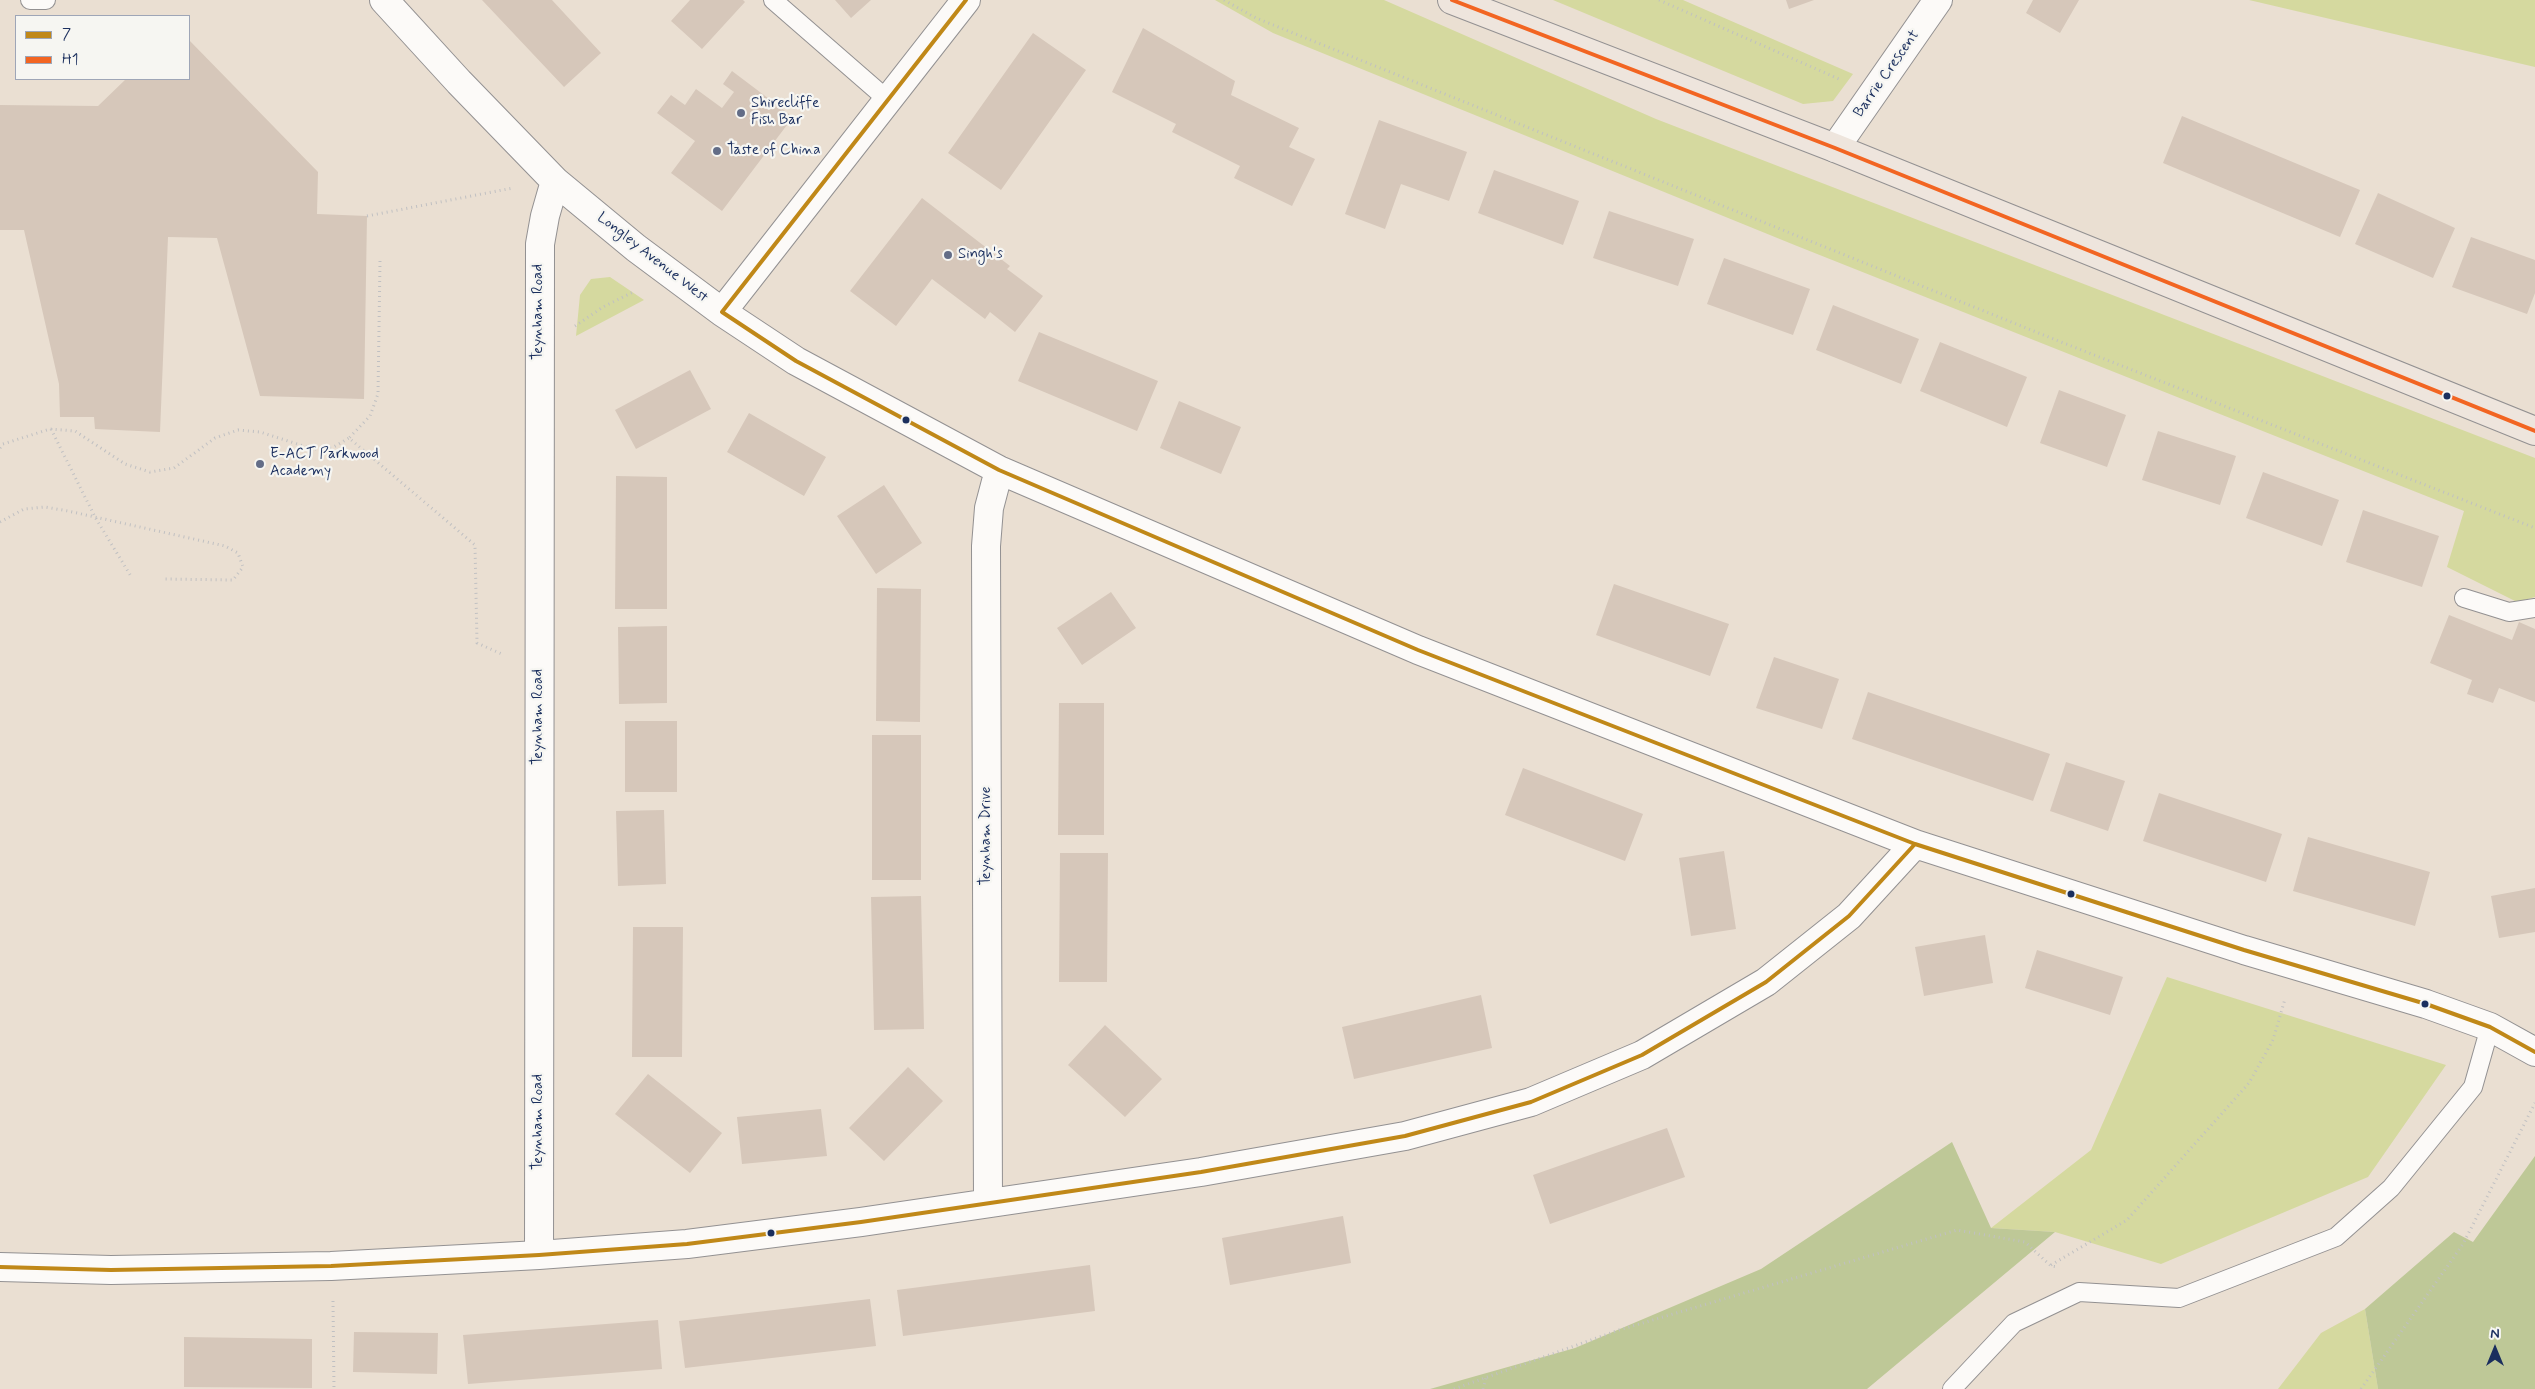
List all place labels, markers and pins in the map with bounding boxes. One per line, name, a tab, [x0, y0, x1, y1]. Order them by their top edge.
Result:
place label: Shirecliffe Fish Bar	[751, 95, 819, 130]
marker: Shirecliffe Fish Bar	[735, 107, 747, 119]
place label: Taste of China	[727, 142, 821, 160]
marker: Taste of China	[711, 145, 723, 157]
place label: Singh's	[958, 246, 1003, 264]
marker: Singh's	[942, 249, 954, 261]
unlabelled marker	[2442, 391, 2452, 401]
unlabelled marker	[901, 415, 911, 425]
place label: E-ACT Parkwood Academy	[270, 446, 379, 481]
marker: E-ACT Parkwood Academy	[254, 458, 266, 470]
unlabelled marker	[2066, 889, 2076, 899]
unlabelled marker	[2420, 999, 2430, 1009]
unlabelled marker	[766, 1228, 776, 1238]

